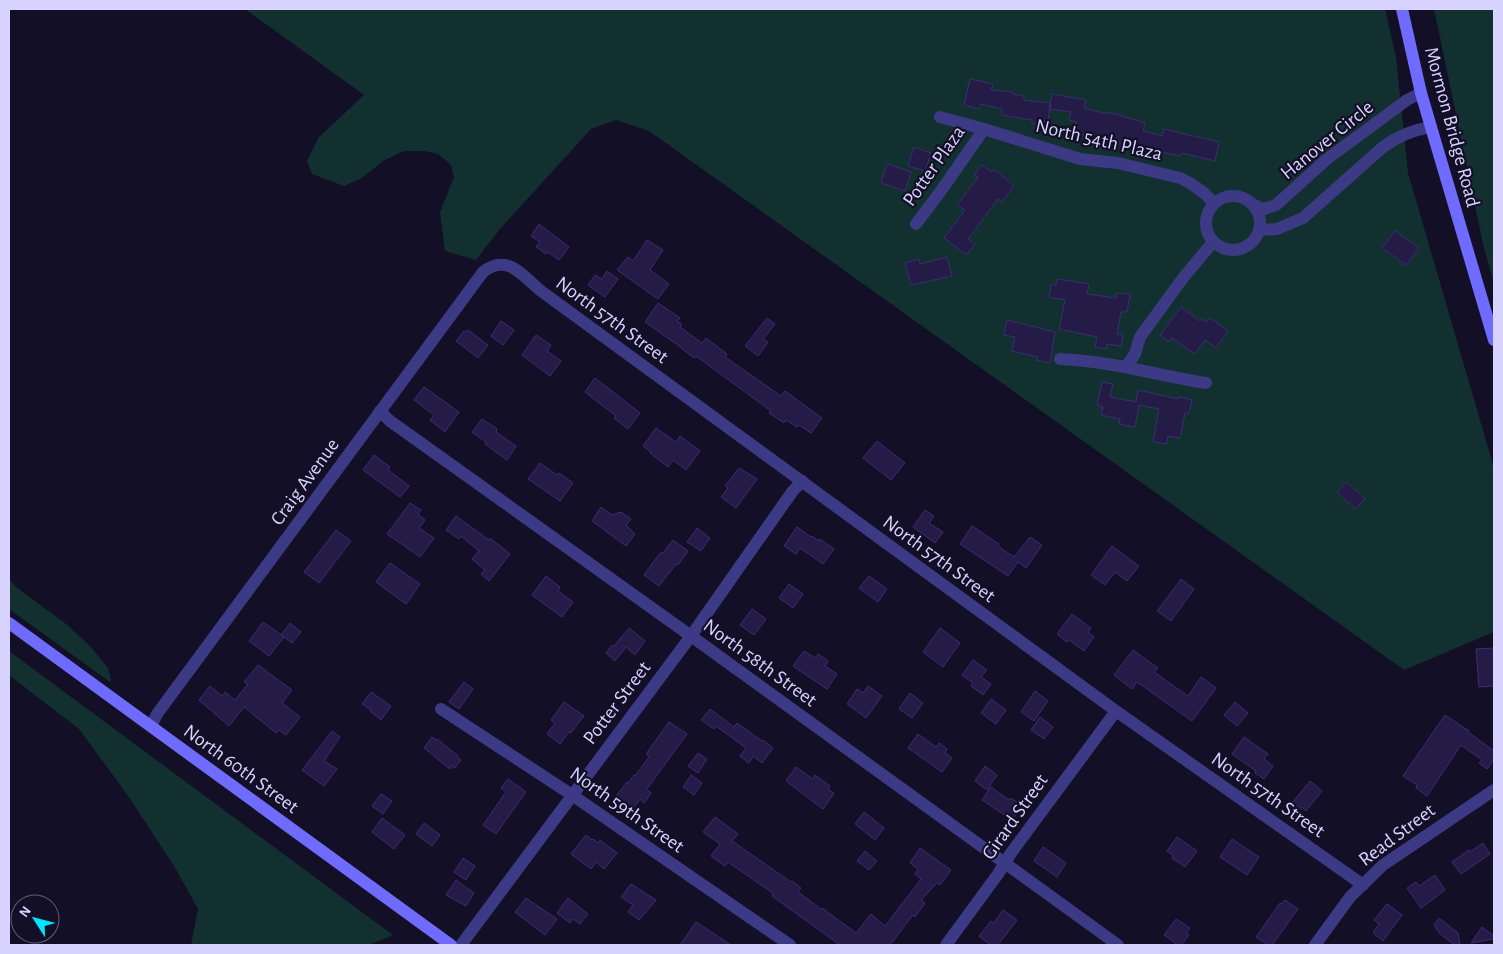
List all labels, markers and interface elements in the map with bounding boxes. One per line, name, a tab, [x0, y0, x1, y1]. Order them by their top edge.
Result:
street label: Mormon Bridge Road	[1421, 45, 1483, 209]
street label: Hanover Circle	[1277, 97, 1377, 183]
street label: North 54th Plaza	[1034, 116, 1164, 164]
street label: Potter Plaza	[899, 122, 969, 210]
street label: North 57th Street	[552, 273, 672, 368]
street label: Craig Avenue	[267, 435, 343, 529]
street label: North 57th Street	[879, 512, 999, 607]
street label: North 58th Street	[700, 615, 821, 711]
street label: Potter Street	[580, 657, 655, 748]
street label: North 60th Street	[180, 721, 303, 818]
street label: North 57th Street	[1208, 749, 1329, 842]
street label: North 59th Street	[566, 763, 688, 857]
street label: Girard Street	[978, 770, 1052, 863]
street label: Read Street	[1355, 800, 1439, 870]
north arrow	[10, 894, 60, 944]
text: N	[17, 904, 34, 920]

